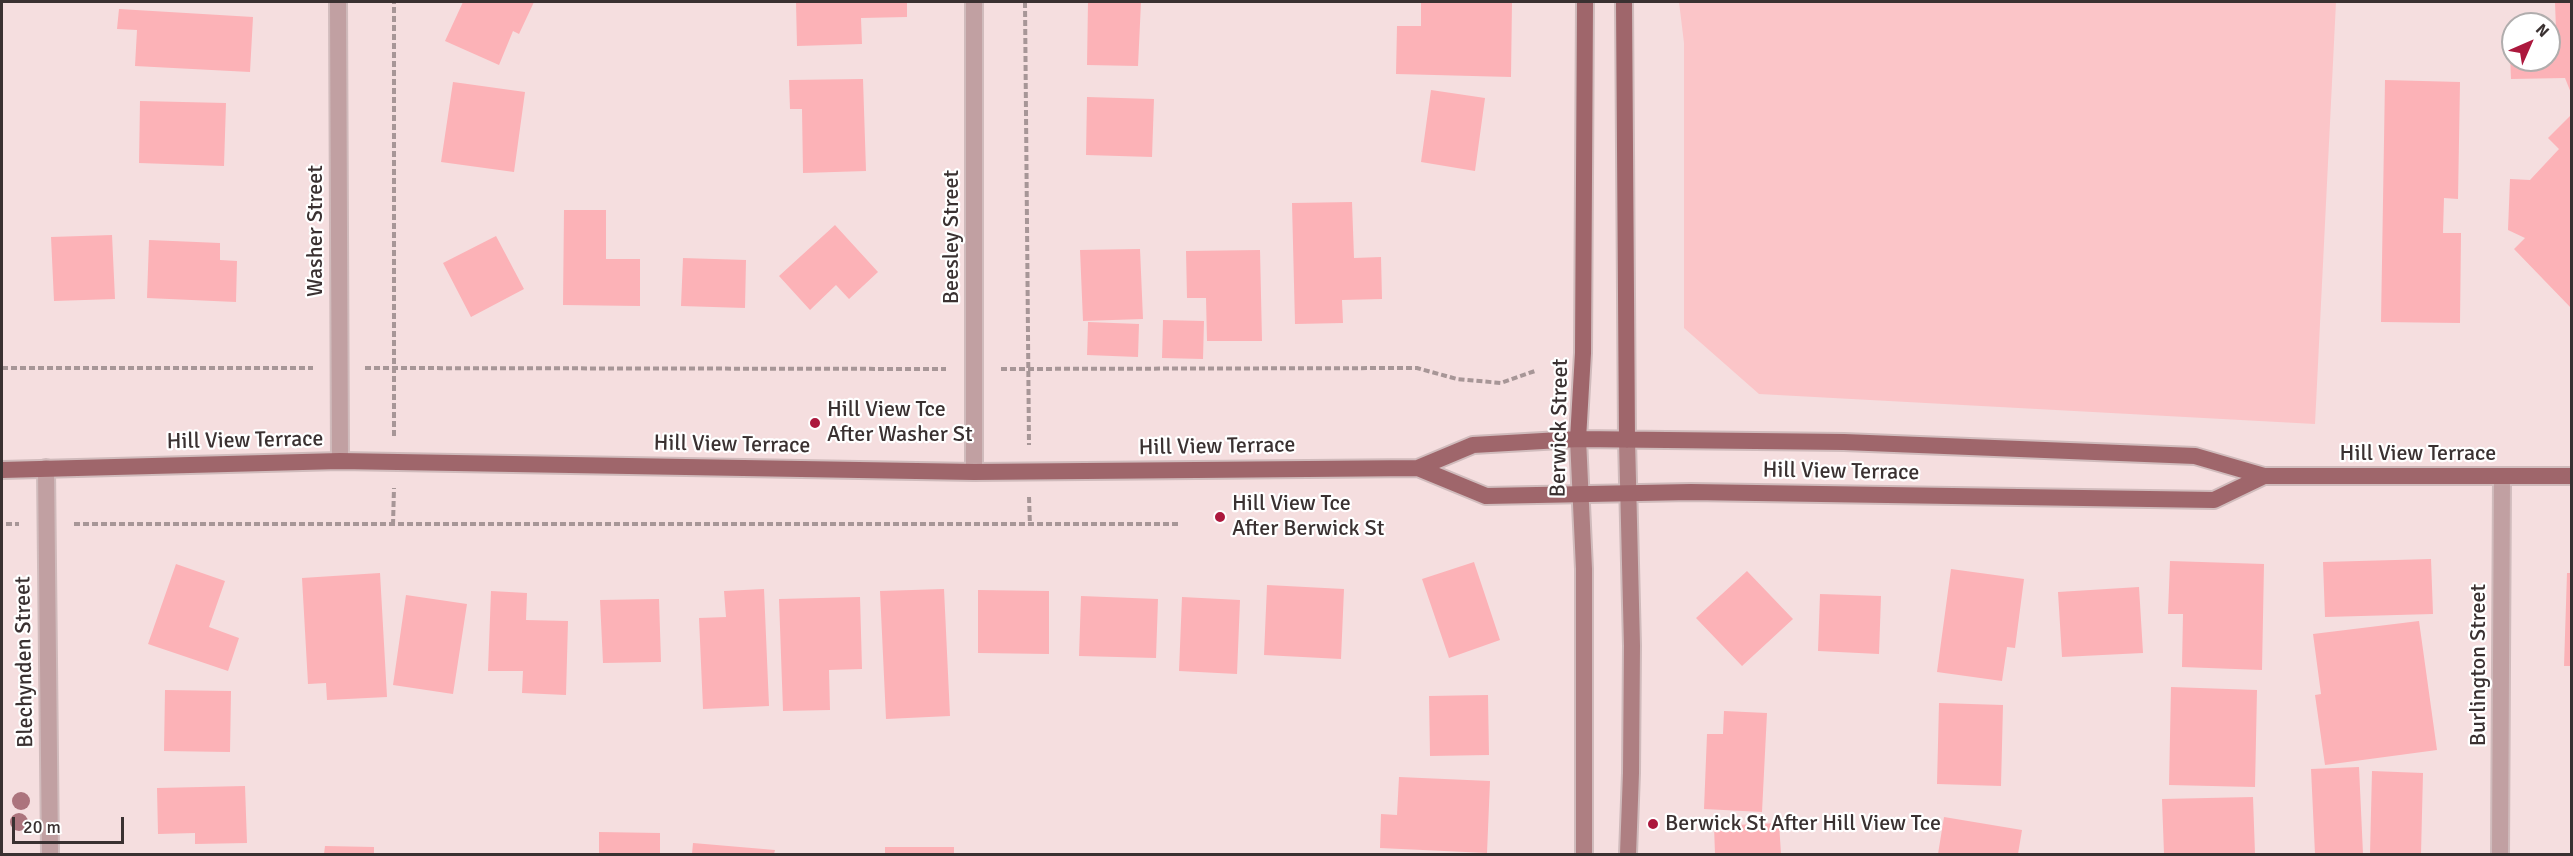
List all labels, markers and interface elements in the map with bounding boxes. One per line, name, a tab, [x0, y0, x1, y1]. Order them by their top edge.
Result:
north arrow	[2501, 12, 2561, 72]
text: N	[2531, 20, 2553, 42]
street label: Washer Street	[303, 165, 329, 297]
street label: Beesley Street	[939, 170, 965, 304]
street label: Berwick Street	[1546, 358, 1574, 498]
place label: Hill View Tce After Washer St	[827, 397, 973, 448]
marker: Hill View Tce After Washer St	[808, 416, 822, 430]
street label: Hill View Terrace	[166, 426, 324, 456]
street label: Hill View Terrace	[653, 430, 811, 460]
street label: Hill View Terrace	[1138, 432, 1296, 462]
street label: Hill View Terrace	[2340, 441, 2496, 467]
street label: Hill View Terrace	[1762, 457, 1920, 487]
place label: Hill View Tce After Berwick St	[1232, 491, 1384, 542]
marker: Hill View Tce After Berwick St	[1213, 510, 1227, 524]
street label: Blechynden Street	[10, 576, 40, 748]
street label: Burlington Street	[2466, 584, 2492, 746]
scale bar	[15, 805, 128, 843]
place label: Berwick St After Hill View Tce	[1665, 811, 1941, 837]
text: 20 m	[23, 816, 61, 838]
marker: Berwick St After Hill View Tce	[1646, 817, 1660, 831]

